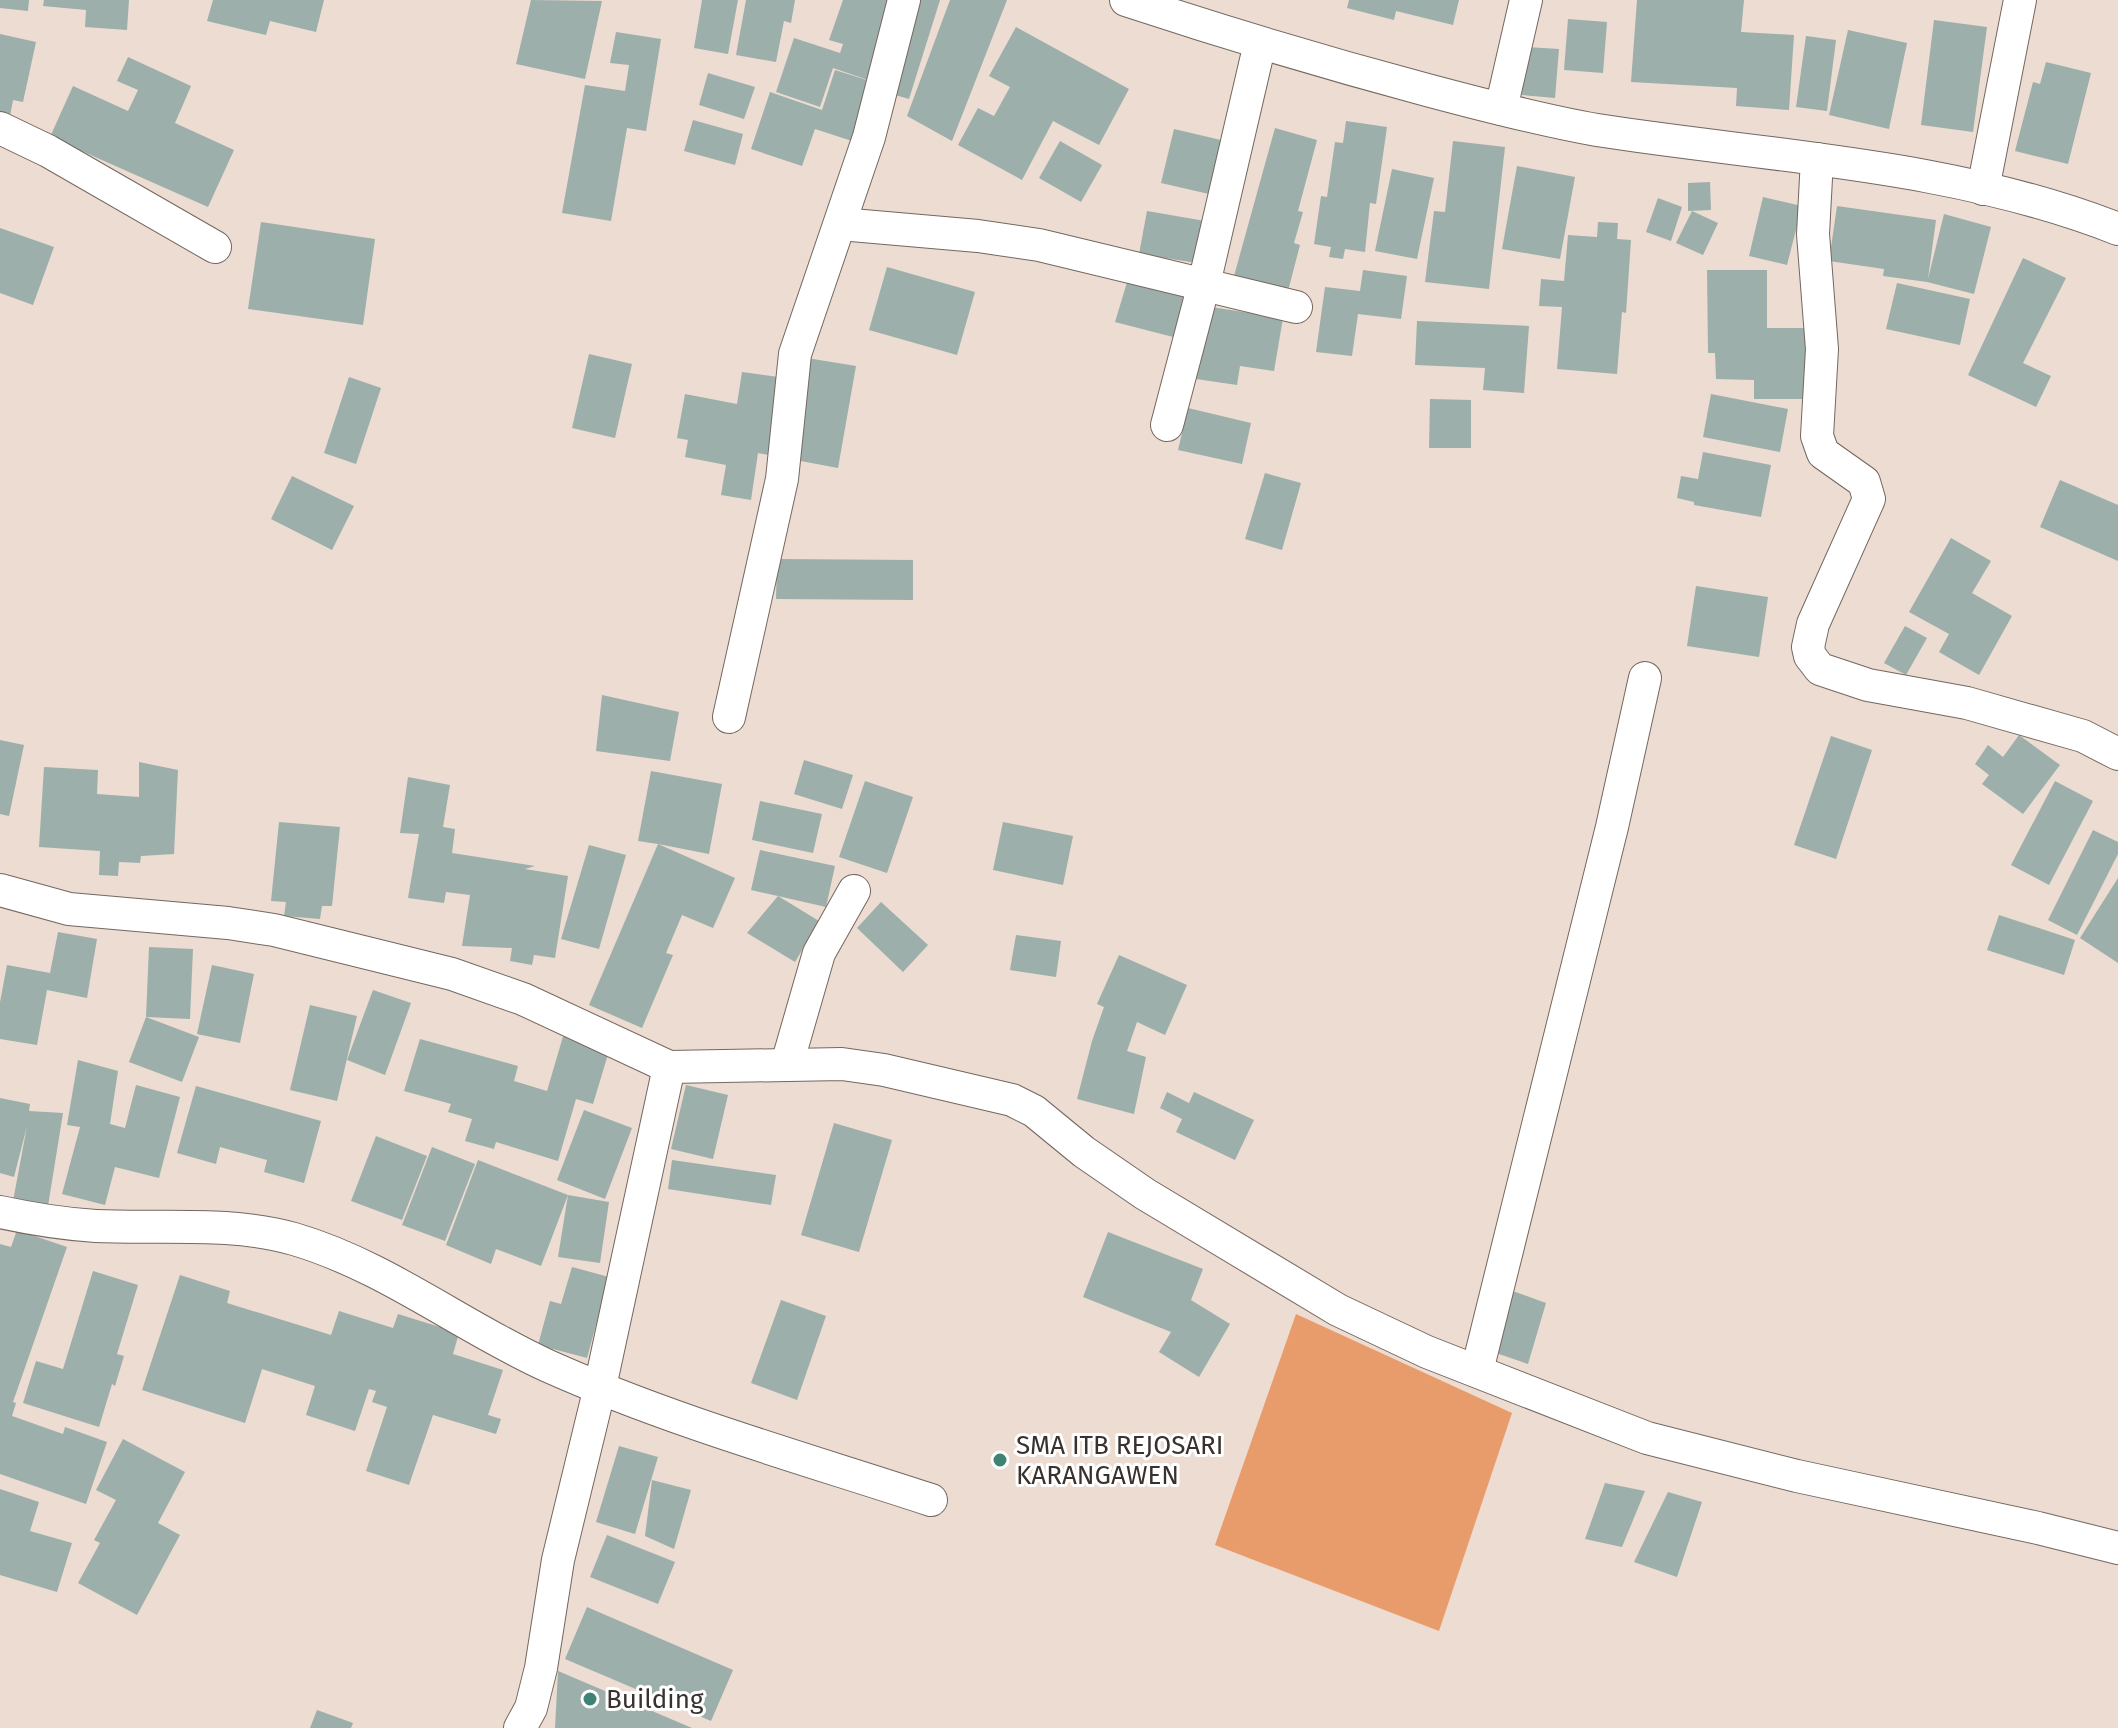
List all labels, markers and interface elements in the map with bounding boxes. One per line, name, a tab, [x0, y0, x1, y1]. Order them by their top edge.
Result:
place label: SMA ITB REJOSARI KARANGAWEN	[1016, 1430, 1223, 1491]
marker: SMA ITB REJOSARI KARANGAWEN	[991, 1451, 1009, 1469]
place label: Building	[606, 1684, 704, 1715]
marker: Building	[581, 1690, 599, 1708]

